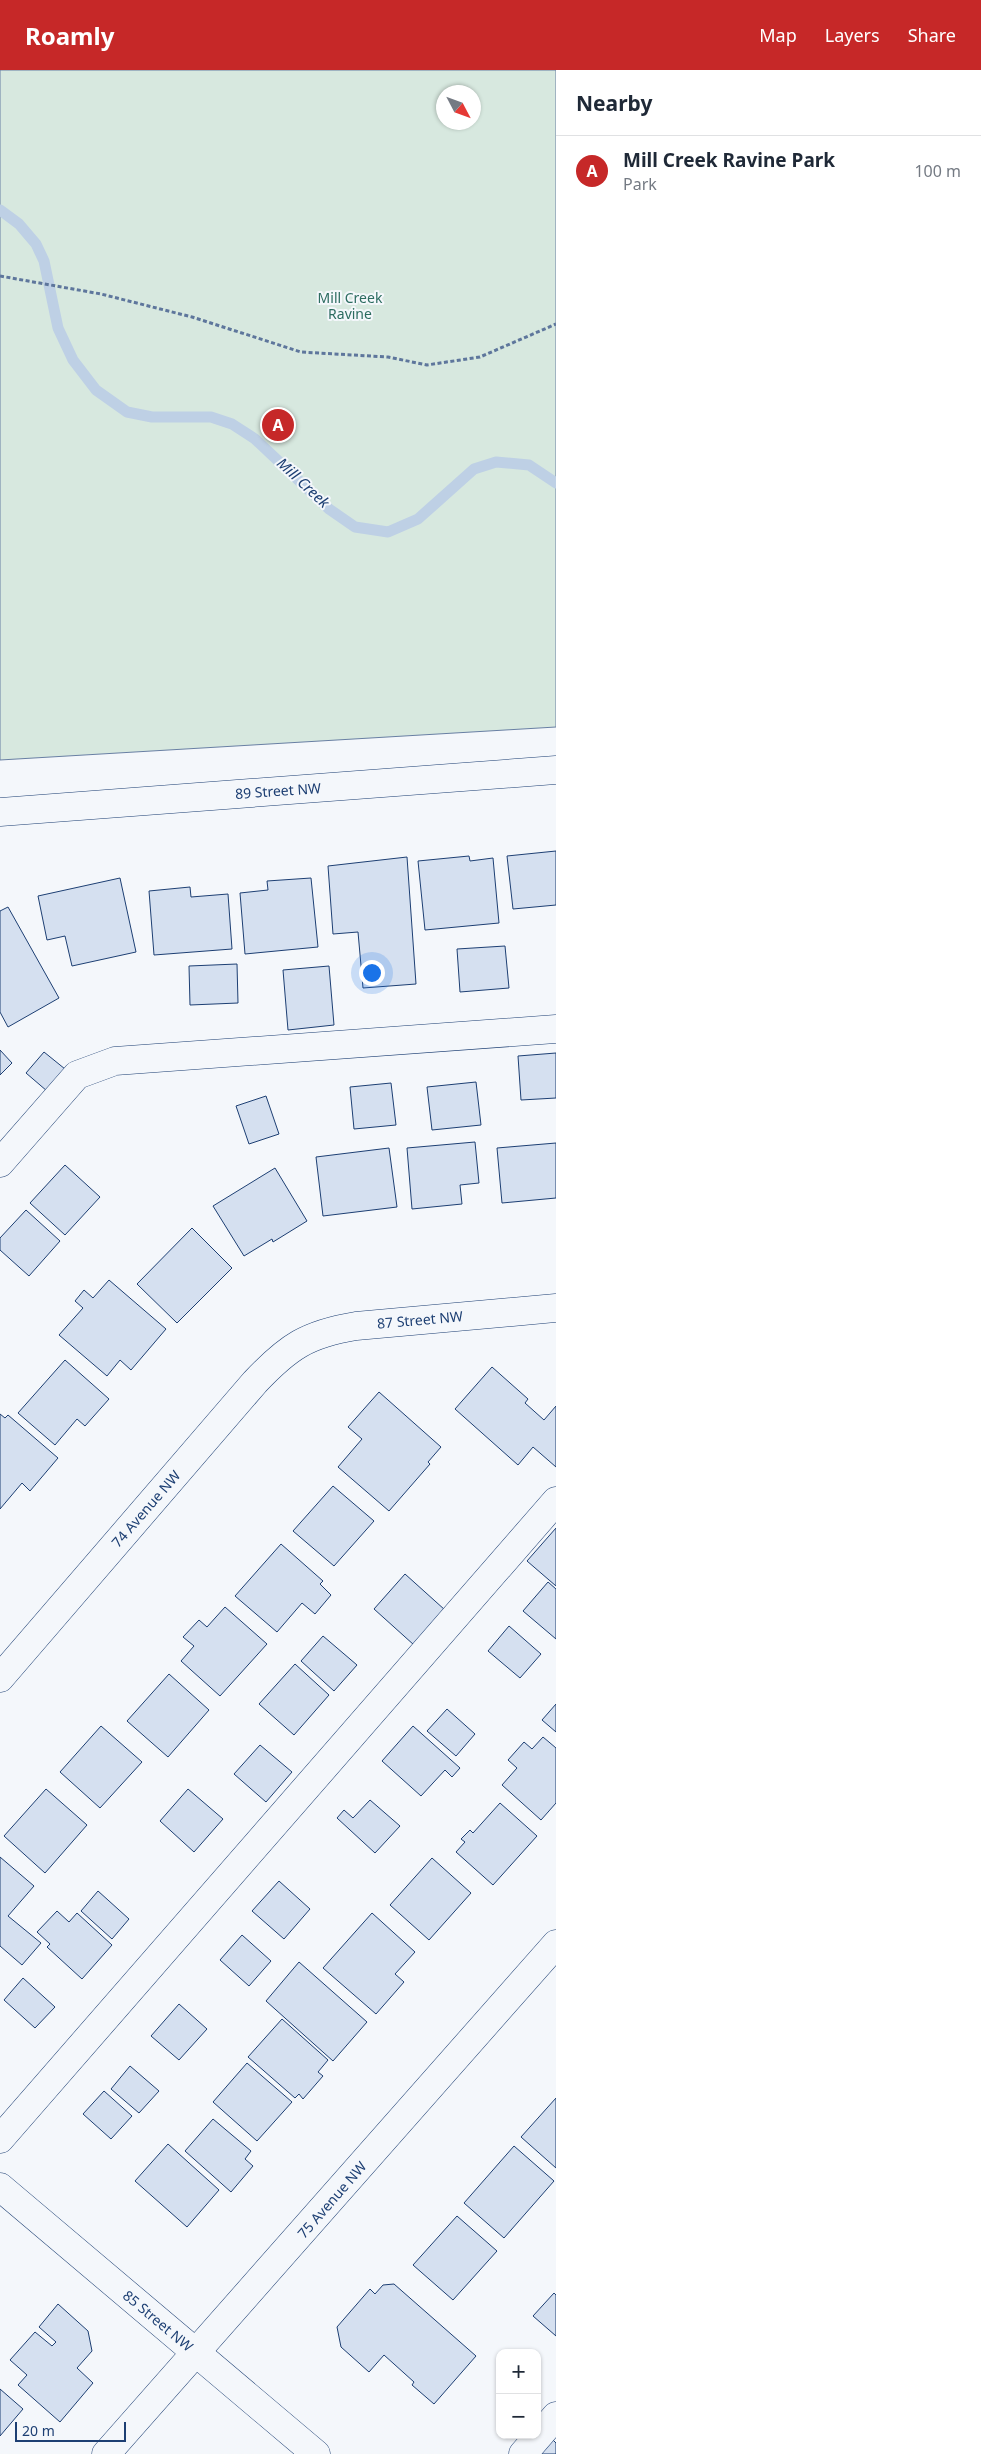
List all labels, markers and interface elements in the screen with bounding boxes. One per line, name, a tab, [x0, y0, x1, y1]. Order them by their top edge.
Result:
text: Roamly	[25, 19, 114, 52]
text: Map	[759, 23, 797, 47]
text: Layers	[825, 23, 880, 47]
text: Share	[908, 23, 956, 47]
north arrow	[436, 85, 481, 130]
text: Nearby	[576, 89, 652, 117]
text: Mill Creek Ravine Park	[623, 147, 835, 173]
text: A	[586, 160, 598, 182]
text: 100 m	[914, 160, 961, 182]
text: Park	[623, 173, 657, 195]
park label: Mill Creek Ravine	[318, 288, 383, 323]
pin: A	[262, 406, 294, 444]
water label: Mill Creek	[273, 453, 335, 512]
street label: 89 Street NW	[234, 778, 322, 803]
your location	[359, 960, 385, 986]
street label: 87 Street NW	[376, 1306, 464, 1333]
street label: 74 Avenue NW	[107, 1466, 184, 1551]
street label: 75 Avenue NW	[293, 2157, 370, 2242]
street label: 85 Street NW	[119, 2286, 197, 2356]
map controls	[496, 2349, 541, 2439]
button: +	[496, 2349, 541, 2394]
button: −	[496, 2394, 541, 2439]
scale bar	[15, 2419, 126, 2442]
text: 20 m	[22, 2421, 55, 2440]

